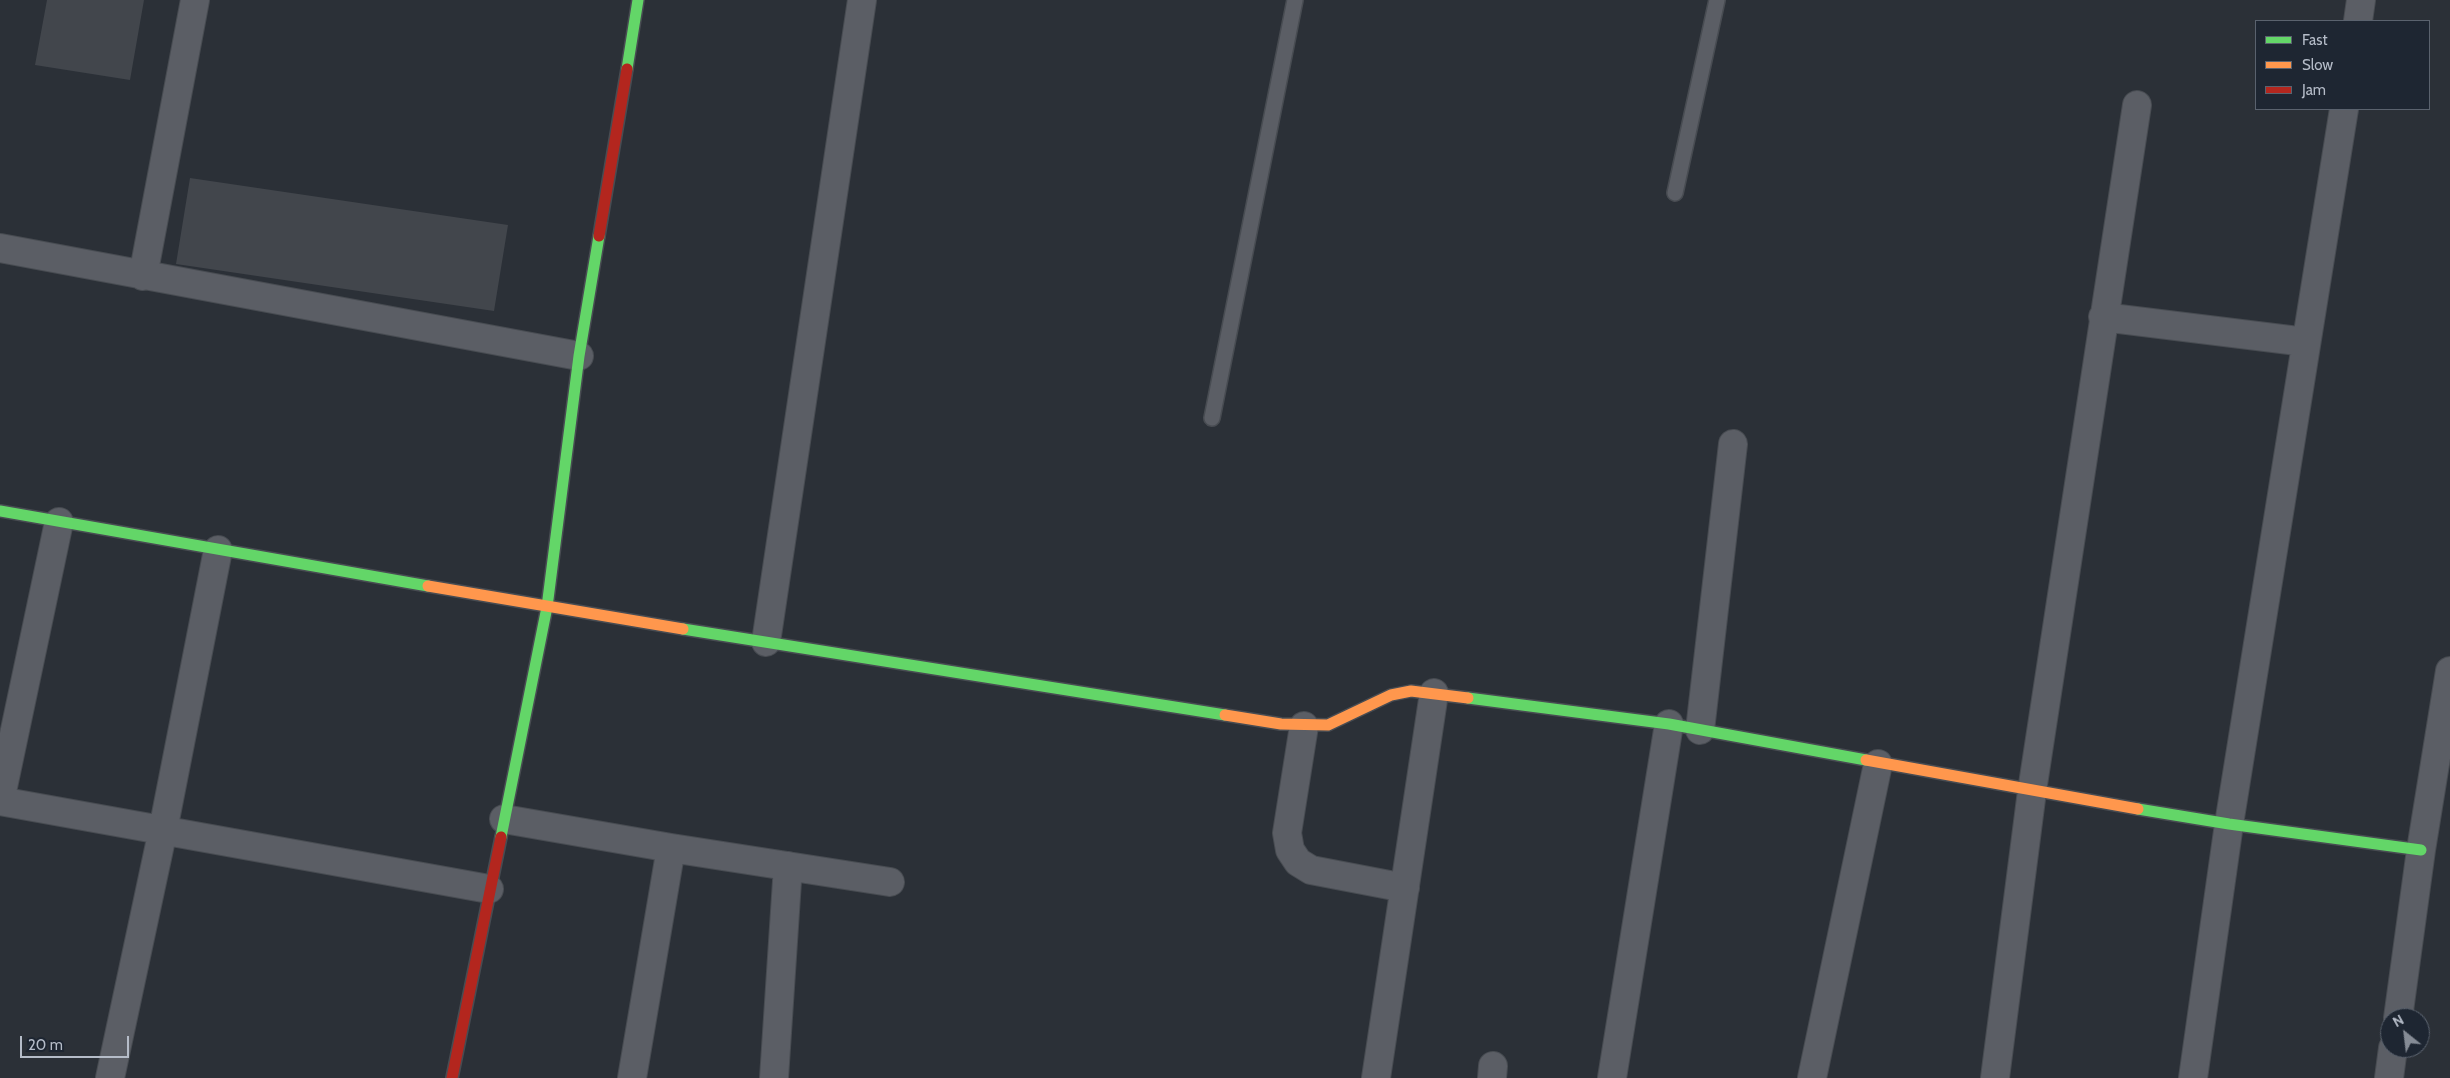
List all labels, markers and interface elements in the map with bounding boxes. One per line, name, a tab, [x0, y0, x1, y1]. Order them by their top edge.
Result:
legend	[2255, 20, 2430, 110]
text: Fast	[2302, 31, 2327, 49]
text: Slow	[2302, 56, 2333, 74]
text: Jam	[2302, 81, 2326, 99]
north arrow	[2380, 1008, 2430, 1058]
text: N	[2390, 1010, 2407, 1031]
scale bar	[22, 1026, 131, 1058]
text: 20 m	[28, 1036, 63, 1054]

